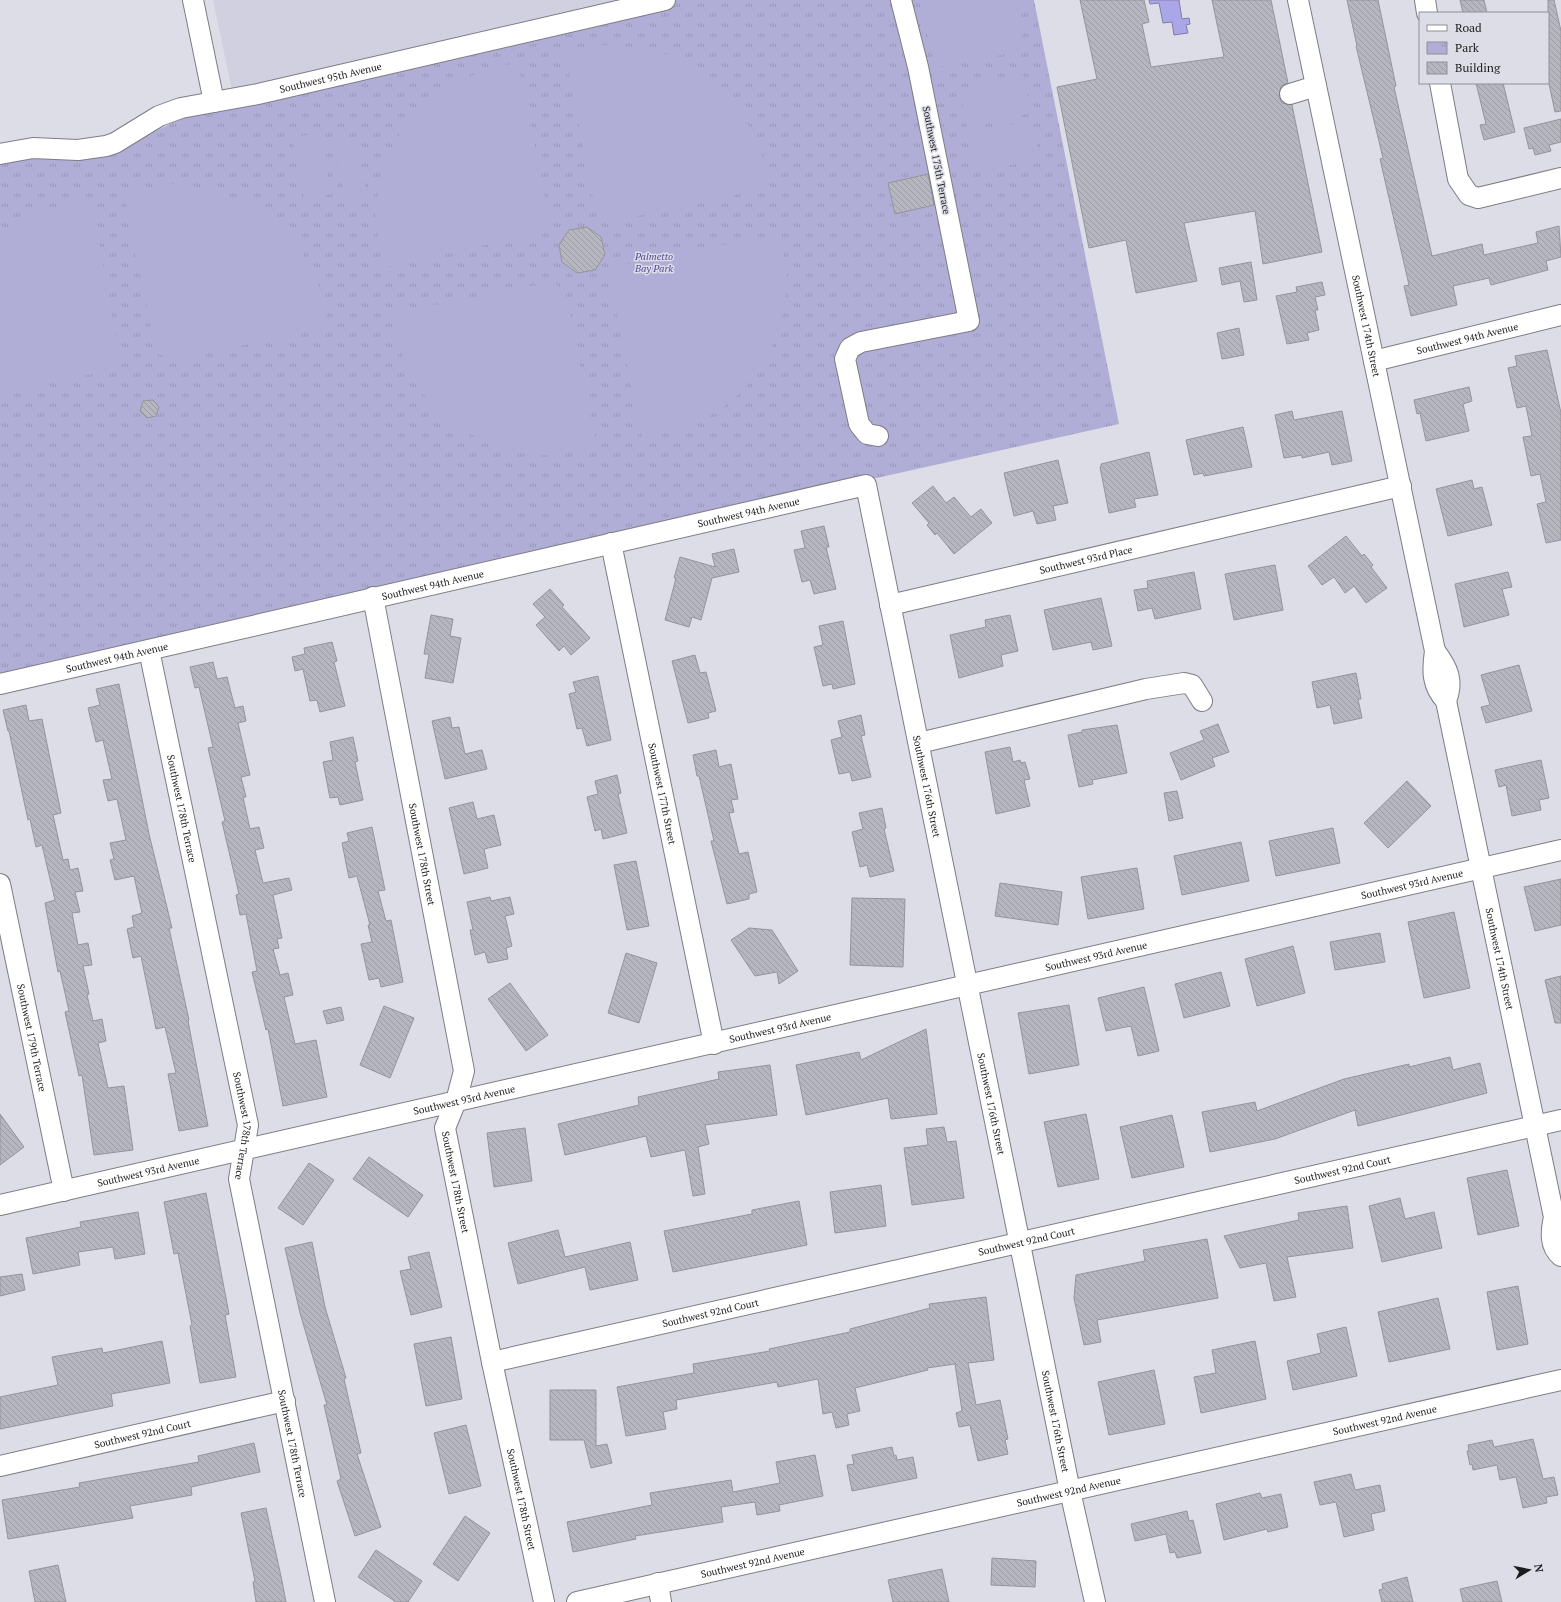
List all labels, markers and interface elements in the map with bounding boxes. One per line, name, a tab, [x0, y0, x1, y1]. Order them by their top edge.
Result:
legend	[1419, 12, 1549, 84]
text: Road	[1455, 20, 1482, 35]
text: Park	[1455, 40, 1480, 55]
street label: Southwest 95th Avenue	[278, 60, 383, 96]
text: Building	[1455, 60, 1501, 75]
street label: Southwest 175th Terrace	[920, 105, 953, 215]
park label: Palmetto Bay Park	[634, 250, 673, 275]
street label: Southwest 174th Street	[1349, 274, 1383, 378]
street label: Southwest 94th Avenue	[1415, 320, 1520, 357]
street label: Southwest 94th Avenue	[696, 494, 801, 530]
street label: Southwest 93rd Place	[1038, 543, 1134, 577]
street label: Southwest 94th Avenue	[381, 567, 485, 603]
street label: Southwest 94th Avenue	[65, 640, 169, 676]
street label: Southwest 176th Street	[910, 734, 943, 839]
street label: Southwest 177th Street	[645, 742, 679, 846]
street label: Southwest 178th Terrace	[164, 754, 199, 864]
street label: Southwest 178th Street	[406, 802, 438, 907]
street label: Southwest 93rd Avenue	[1360, 867, 1464, 902]
street label: Southwest 174th Street	[1482, 907, 1517, 1011]
street label: Southwest 93rd Avenue	[1044, 938, 1148, 974]
street label: Southwest 179th Terrace	[14, 983, 49, 1093]
street label: Southwest 93rd Avenue	[728, 1010, 832, 1046]
street label: Southwest 176th Street	[974, 1052, 1008, 1156]
street label: Southwest 178th Terrace	[230, 1071, 254, 1181]
street label: Southwest 93rd Avenue	[412, 1082, 516, 1118]
street label: Southwest 178th Street	[439, 1130, 472, 1235]
street label: Southwest 92nd Court	[1293, 1153, 1392, 1187]
street label: Southwest 93rd Avenue	[96, 1154, 201, 1190]
street label: Southwest 92nd Court	[977, 1224, 1076, 1259]
street label: Southwest 92nd Court	[661, 1296, 760, 1330]
street label: Southwest 176th Street	[1039, 1369, 1072, 1474]
street label: Southwest 178th Terrace	[275, 1389, 310, 1499]
street label: Southwest 92nd Avenue	[1332, 1402, 1438, 1438]
street label: Southwest 92nd Court	[93, 1417, 192, 1451]
street label: Southwest 178th Street	[504, 1447, 539, 1552]
street label: Southwest 92nd Avenue	[1016, 1474, 1122, 1510]
street label: Southwest 92nd Avenue	[699, 1545, 806, 1581]
north arrow	[1509, 1550, 1549, 1590]
text: N	[1531, 1563, 1547, 1574]

